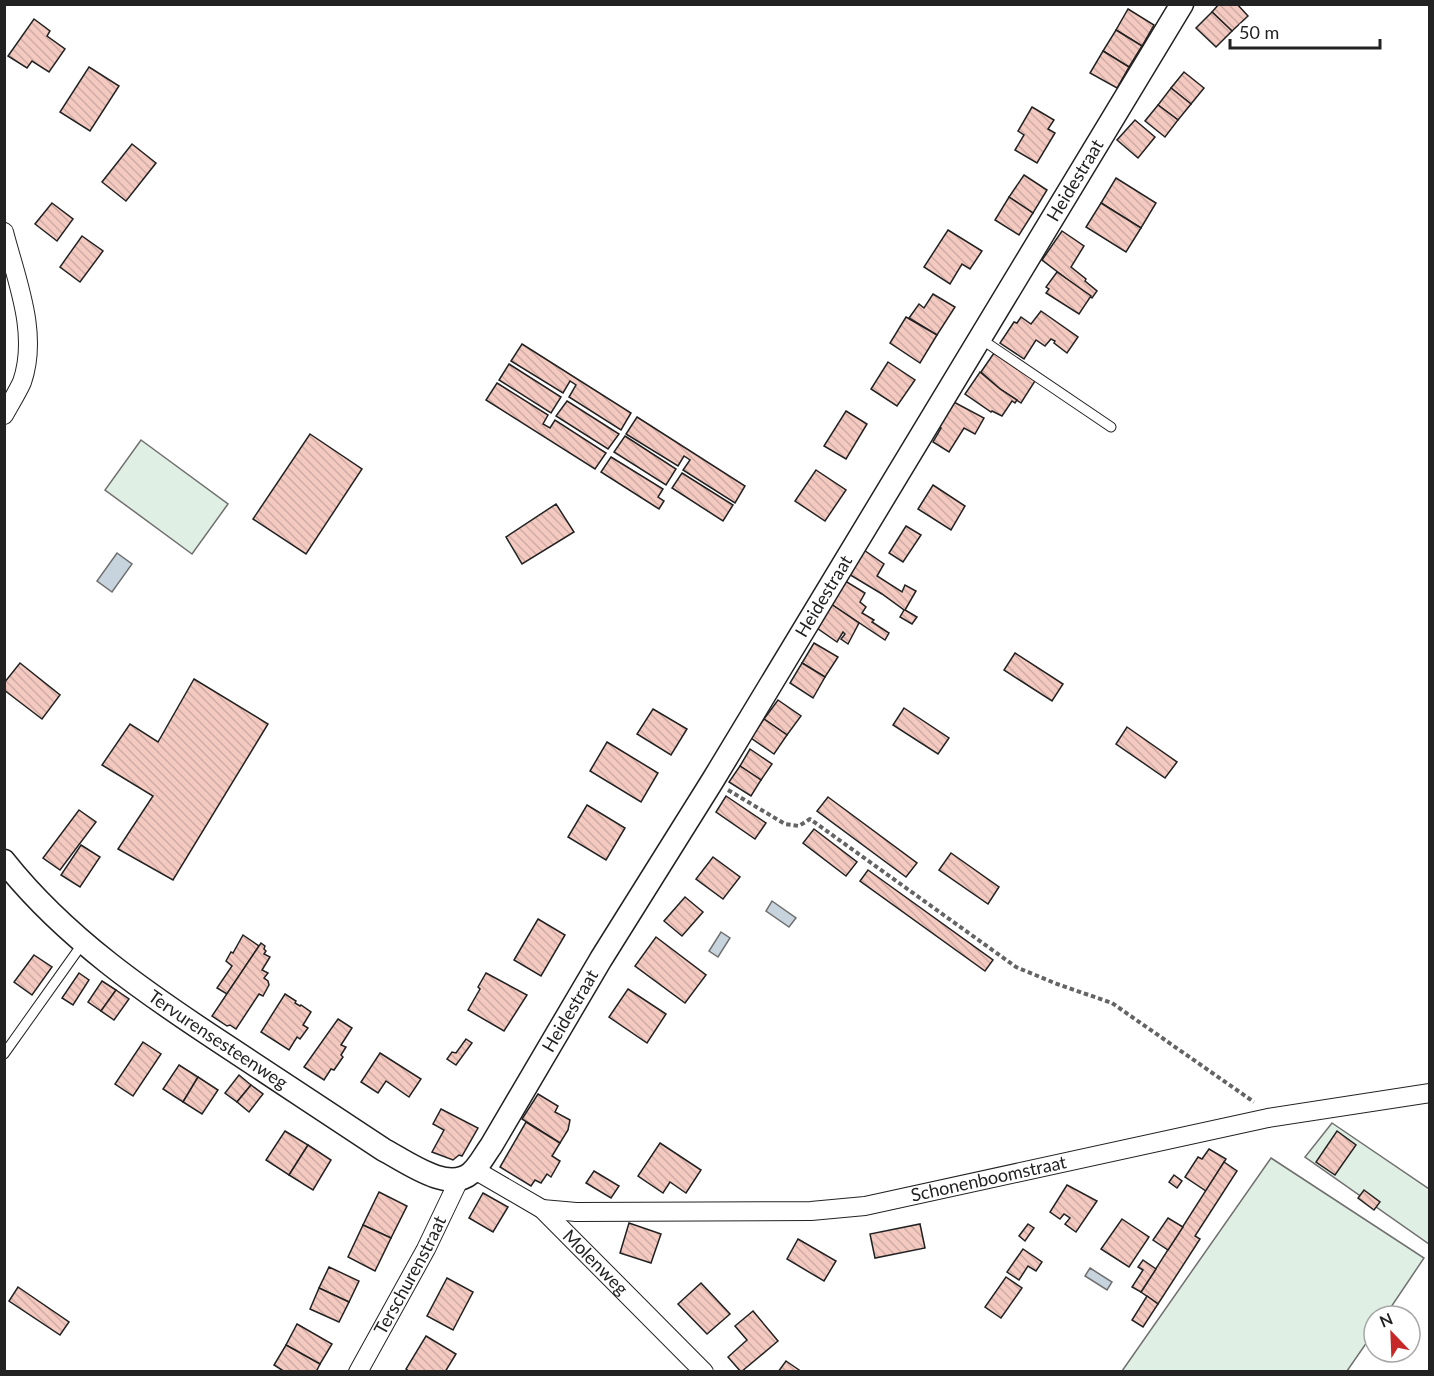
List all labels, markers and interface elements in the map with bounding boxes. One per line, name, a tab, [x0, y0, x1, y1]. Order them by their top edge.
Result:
scale bar	[1230, 12, 1380, 50]
text: 50 m	[1239, 21, 1279, 43]
street label: Heidestraat	[1041, 135, 1108, 225]
street label: Heidestraat	[790, 550, 857, 641]
street label: Heidestraat	[537, 965, 603, 1056]
street label: Tervurensesteenweg	[144, 985, 292, 1093]
street label: Schonenboomstraat	[909, 1150, 1069, 1206]
street label: Terschurenstraat	[369, 1212, 450, 1338]
street label: Molenweg	[559, 1225, 633, 1299]
north arrow	[1362, 1304, 1422, 1364]
text: N	[1377, 1309, 1395, 1331]

